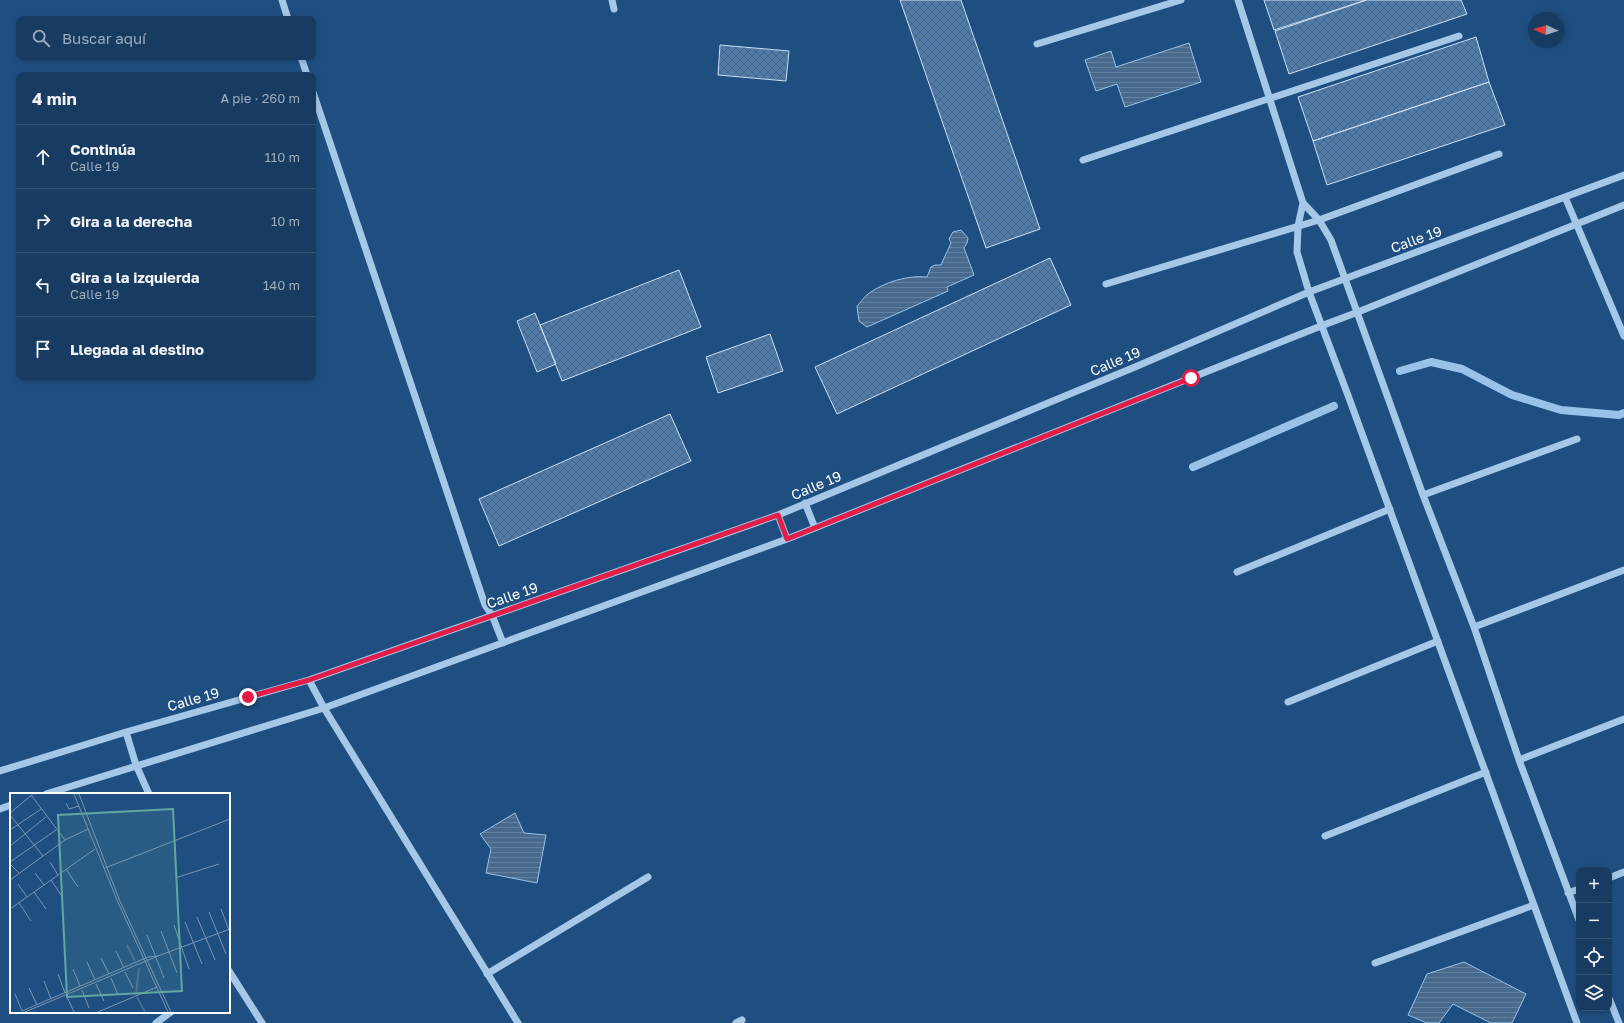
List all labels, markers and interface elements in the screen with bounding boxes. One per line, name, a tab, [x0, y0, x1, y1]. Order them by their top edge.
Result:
north arrow	[1528, 12, 1564, 48]
search box	[16, 16, 316, 60]
icon: search	[30, 27, 52, 49]
text: Buscar aquí	[62, 29, 146, 47]
text: 4 min	[32, 88, 77, 109]
text: A pie · 260 m	[220, 90, 300, 106]
text: Continúa	[70, 140, 136, 158]
icon: ahead	[32, 146, 54, 168]
text: 110 m	[265, 149, 300, 165]
text: Calle 19	[70, 158, 119, 174]
icon: right	[32, 210, 54, 232]
text: Gira a la derecha	[70, 212, 192, 230]
text: 10 m	[271, 213, 300, 229]
street label: Calle 19	[1388, 222, 1444, 256]
text: Gira a la izquierda	[70, 268, 200, 286]
icon: left	[32, 274, 54, 296]
text: 140 m	[263, 277, 300, 293]
text: Calle 19	[70, 286, 119, 302]
icon: arrive	[32, 338, 54, 360]
text: Llegada al destino	[70, 340, 204, 358]
street label: Calle 19	[1087, 343, 1143, 379]
route start	[1182, 369, 1200, 387]
street label: Calle 19	[788, 467, 844, 503]
street label: Calle 19	[484, 578, 540, 612]
street label: Calle 19	[165, 684, 221, 714]
route end	[239, 688, 257, 706]
inset map	[10, 793, 230, 1013]
map controls	[1576, 867, 1612, 1011]
button: +	[1576, 867, 1612, 903]
button: −	[1576, 903, 1612, 939]
button: locate	[1576, 939, 1612, 975]
button: layers	[1576, 975, 1612, 1011]

